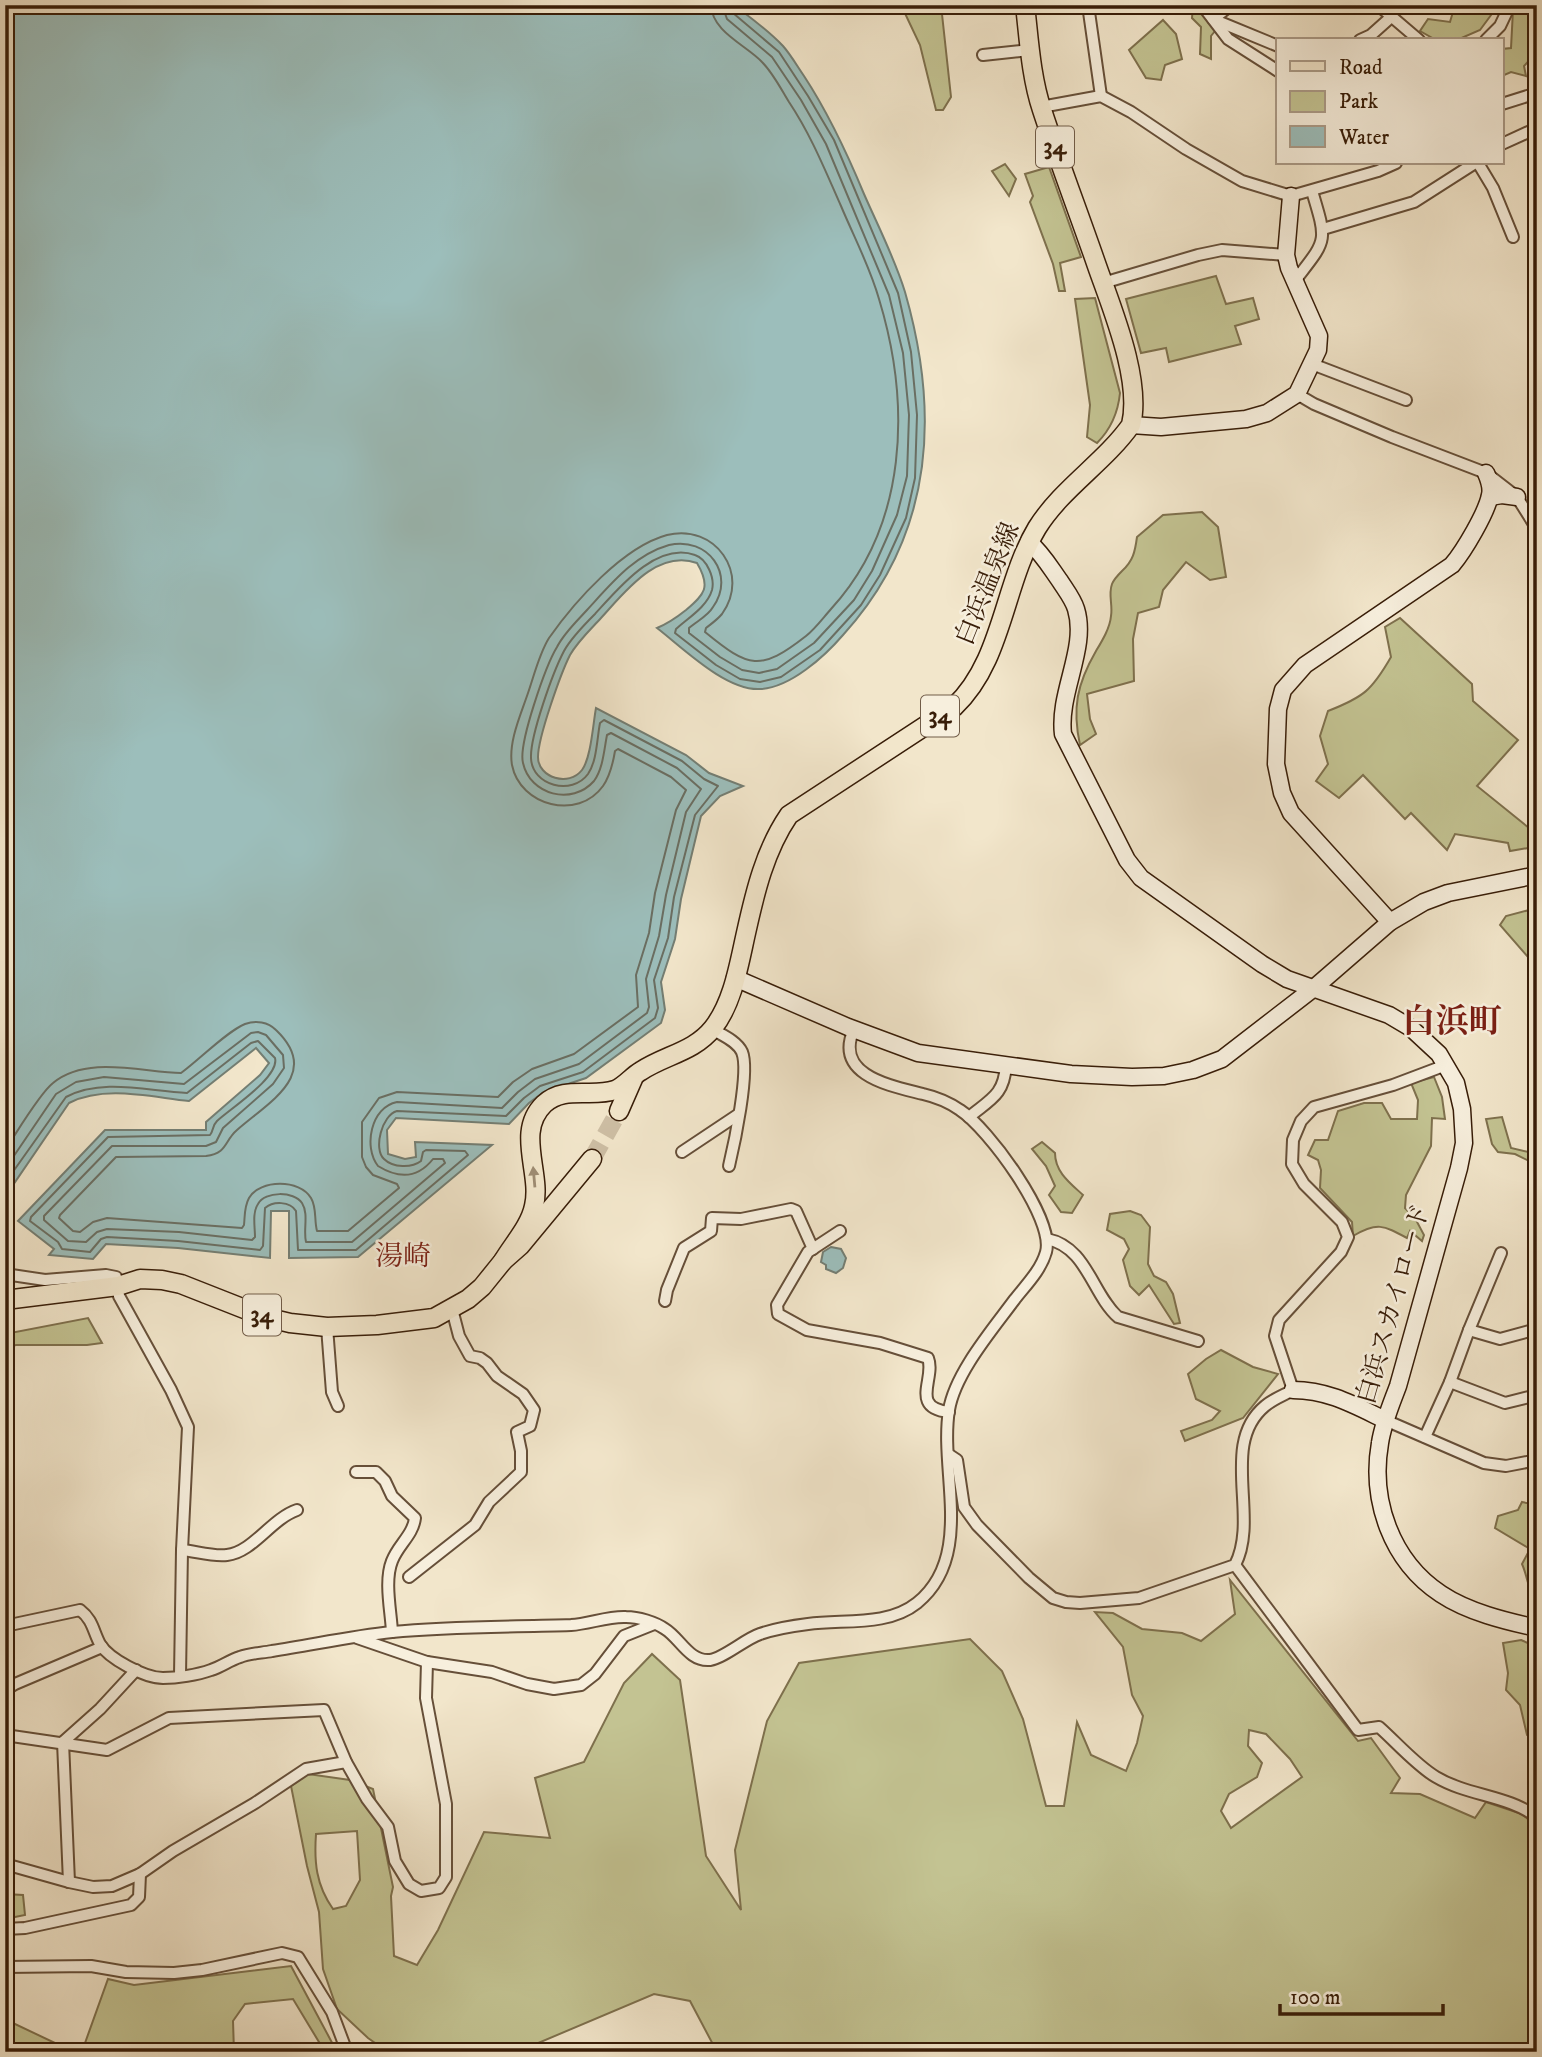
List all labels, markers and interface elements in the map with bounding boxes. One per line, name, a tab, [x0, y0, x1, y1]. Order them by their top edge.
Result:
legend	[1276, 38, 1504, 164]
text: Road	[1339, 55, 1383, 81]
text: Park	[1339, 89, 1379, 115]
text: Water	[1338, 125, 1389, 151]
road number: 34	[1036, 127, 1074, 168]
street label: 白浜温泉線	[948, 518, 1028, 650]
road number: 34	[921, 696, 959, 736]
district label: 白浜町	[1403, 1002, 1502, 1043]
one-way arrow	[528, 1166, 539, 1188]
street label: 白浜スカイロード	[1350, 1200, 1438, 1408]
district label: 湯崎	[375, 1239, 431, 1274]
road number: 34	[243, 1294, 281, 1336]
scale bar	[1280, 1973, 1442, 2017]
text: 100 m	[1290, 1985, 1341, 2011]

